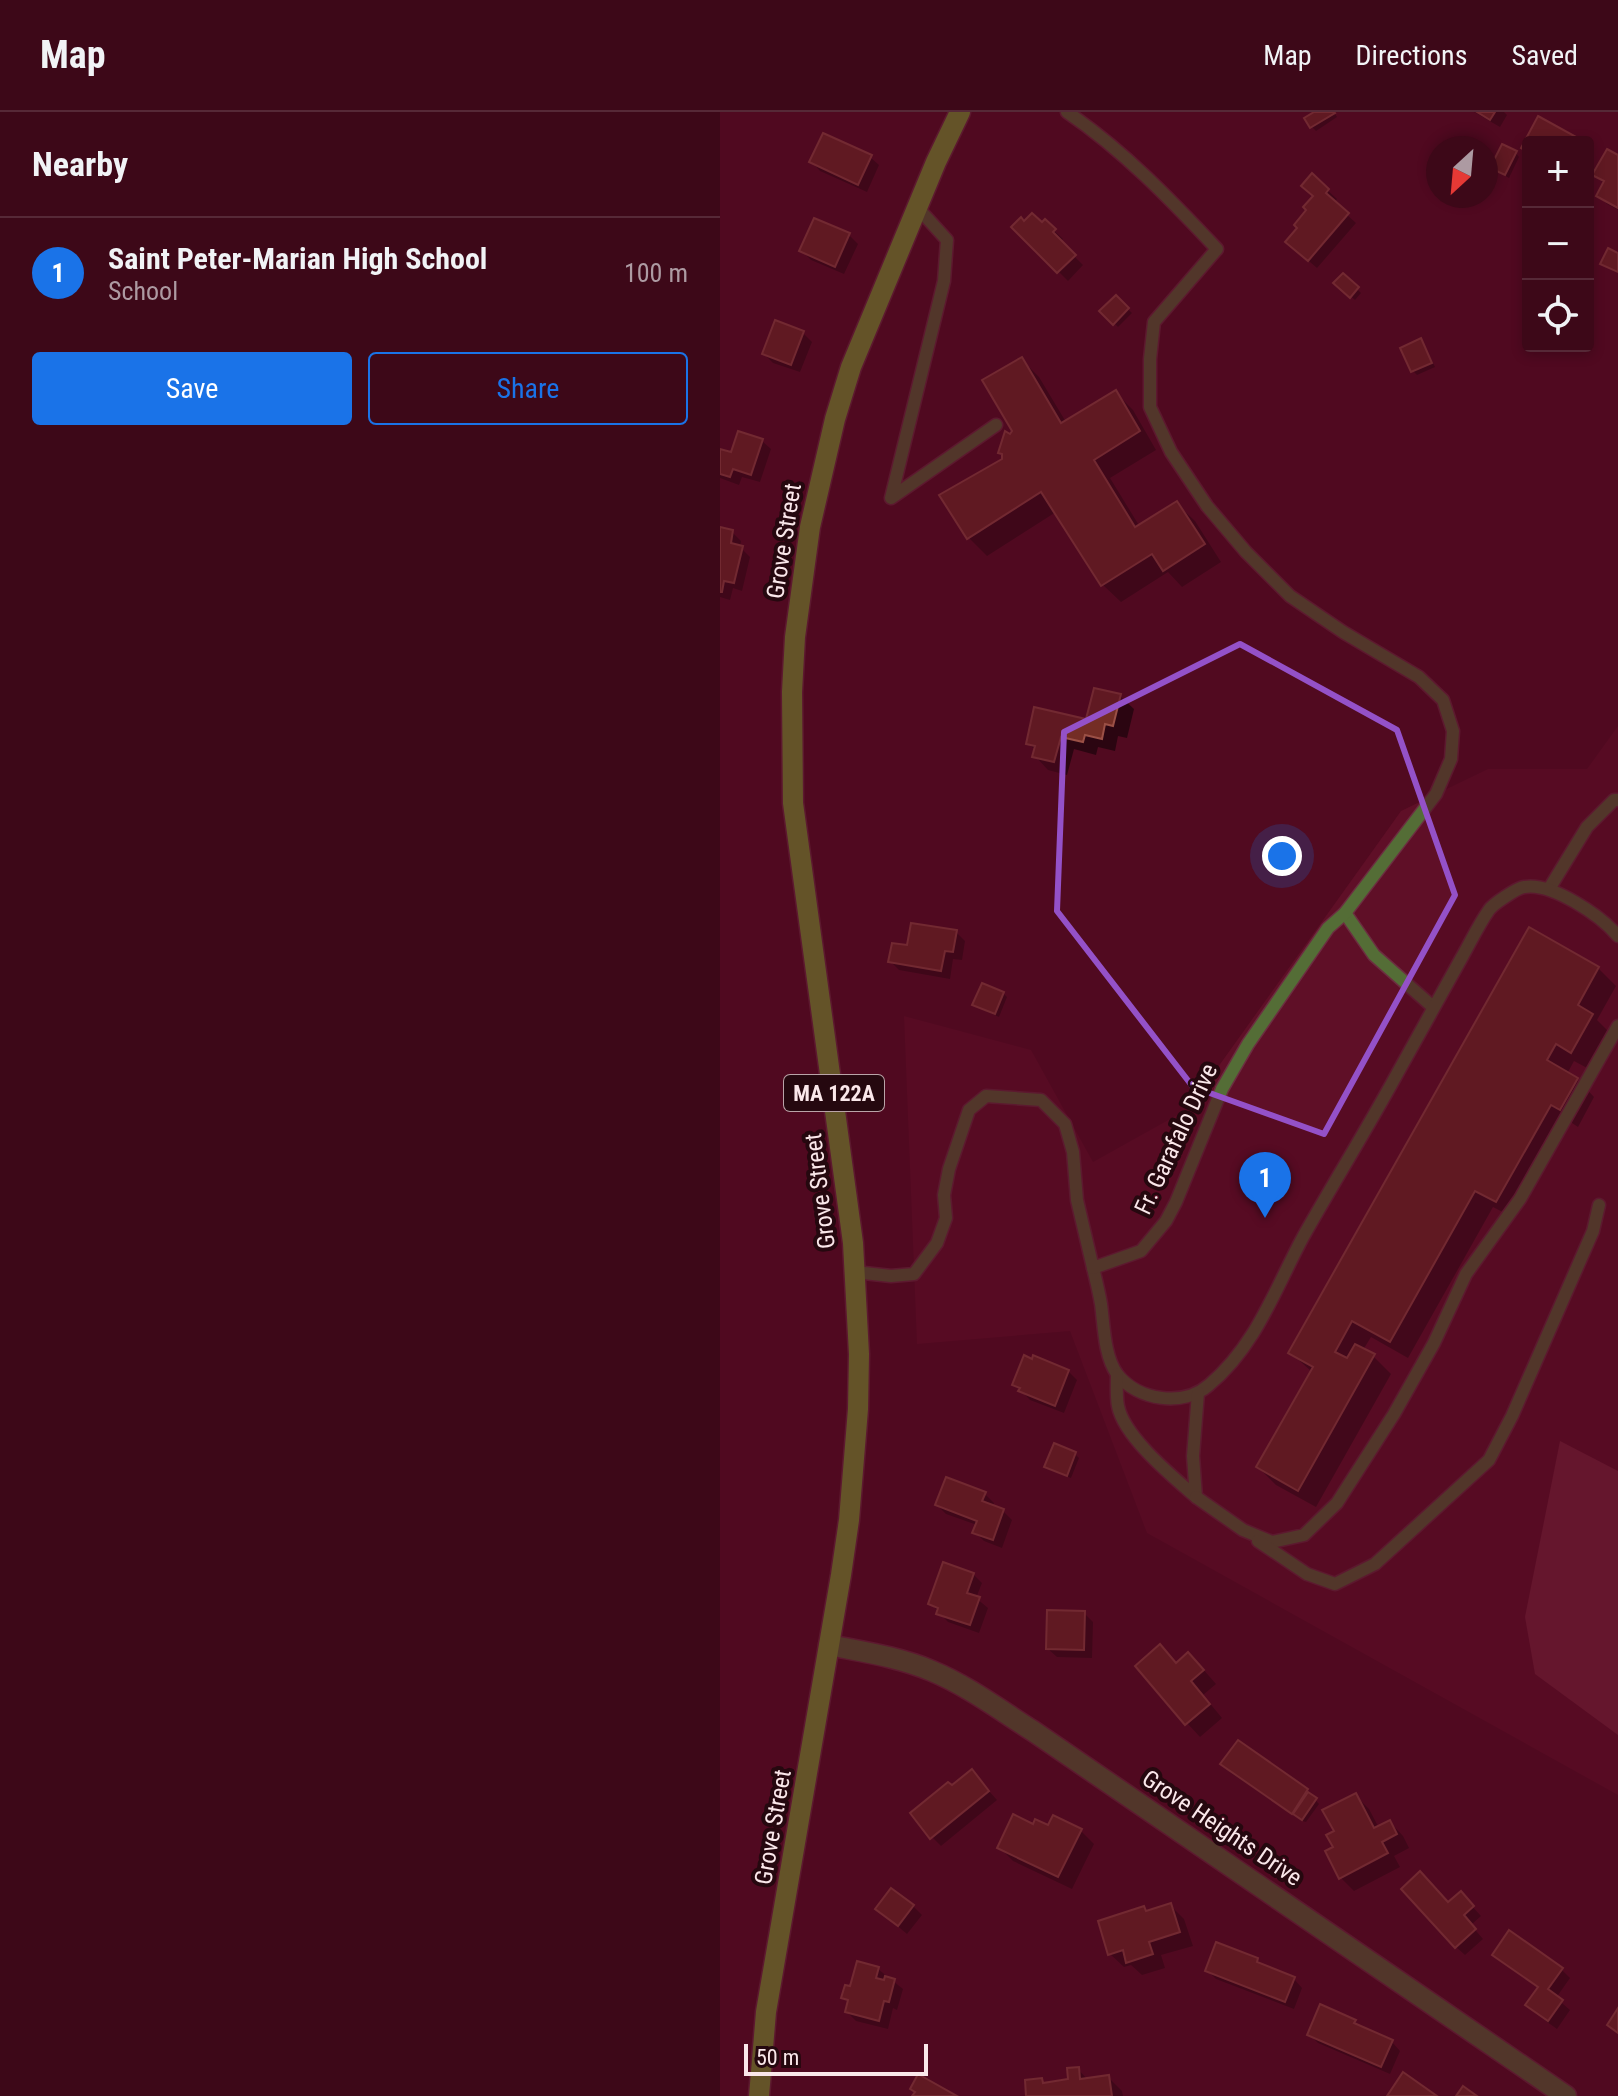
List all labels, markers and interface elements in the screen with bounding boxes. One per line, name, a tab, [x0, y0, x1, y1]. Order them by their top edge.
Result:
text: Map	[40, 33, 106, 77]
text: Map	[1263, 39, 1312, 72]
text: Directions	[1356, 39, 1467, 72]
text: Saved	[1511, 39, 1578, 72]
north arrow	[1426, 136, 1498, 208]
map controls	[1522, 136, 1594, 352]
button: +	[1522, 136, 1594, 208]
text: Nearby	[32, 144, 128, 184]
button: −	[1522, 208, 1594, 280]
text: Saint Peter-Marian High School	[108, 241, 487, 276]
text: 1	[51, 258, 65, 288]
text: 100 m	[624, 258, 688, 288]
text: School	[108, 276, 178, 306]
button: locate	[1522, 280, 1594, 352]
button: Save	[32, 352, 352, 425]
button: Share	[368, 352, 688, 425]
street label: Grove Street	[761, 481, 807, 601]
your location	[1262, 836, 1302, 876]
street label: Fr. Garafalo Drive	[1129, 1059, 1223, 1219]
road number: MA 122A	[784, 1075, 884, 1111]
street label: Grove Street	[799, 1132, 841, 1250]
pin: 1	[1239, 1152, 1291, 1218]
street label: Grove Heights Drive	[1137, 1764, 1307, 1892]
street label: Grove Street	[749, 1767, 797, 1887]
scale bar	[744, 2040, 928, 2076]
text: 50 m	[756, 2045, 799, 2070]

